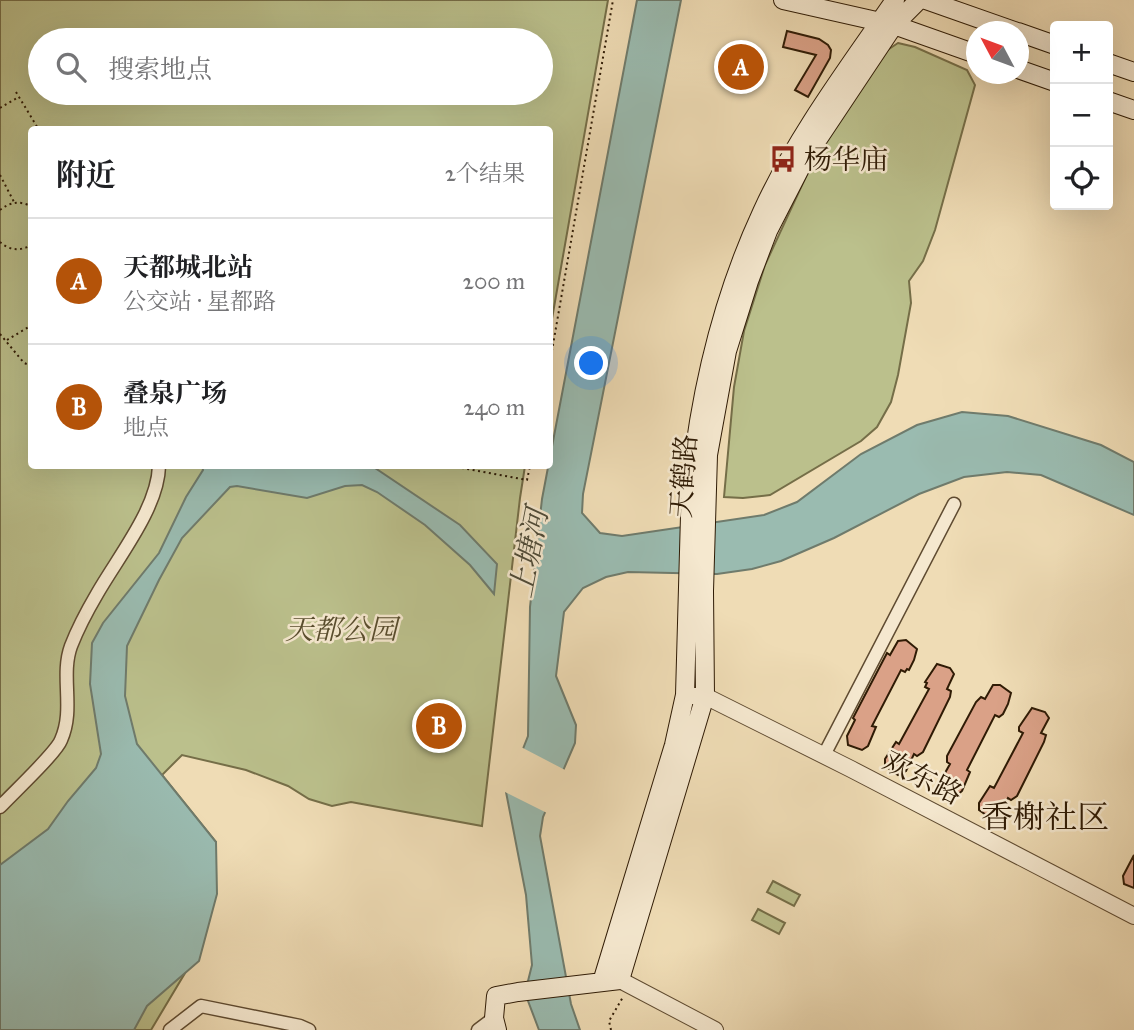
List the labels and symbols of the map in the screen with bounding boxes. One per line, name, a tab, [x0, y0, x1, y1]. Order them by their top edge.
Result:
north arrow	[966, 21, 1029, 84]
pin: A	[718, 41, 764, 93]
place label: 杨华庙	[804, 142, 888, 177]
bus stop icon: 杨华庙	[768, 144, 798, 174]
your location	[574, 346, 608, 380]
street label: 天鹤路	[663, 433, 704, 519]
water label: 上塘河	[503, 500, 556, 601]
park label: 天都公园	[285, 612, 401, 647]
pin: B	[416, 700, 462, 752]
street label: 欢东路	[877, 743, 968, 812]
district label: 香榭社区	[981, 798, 1109, 837]

